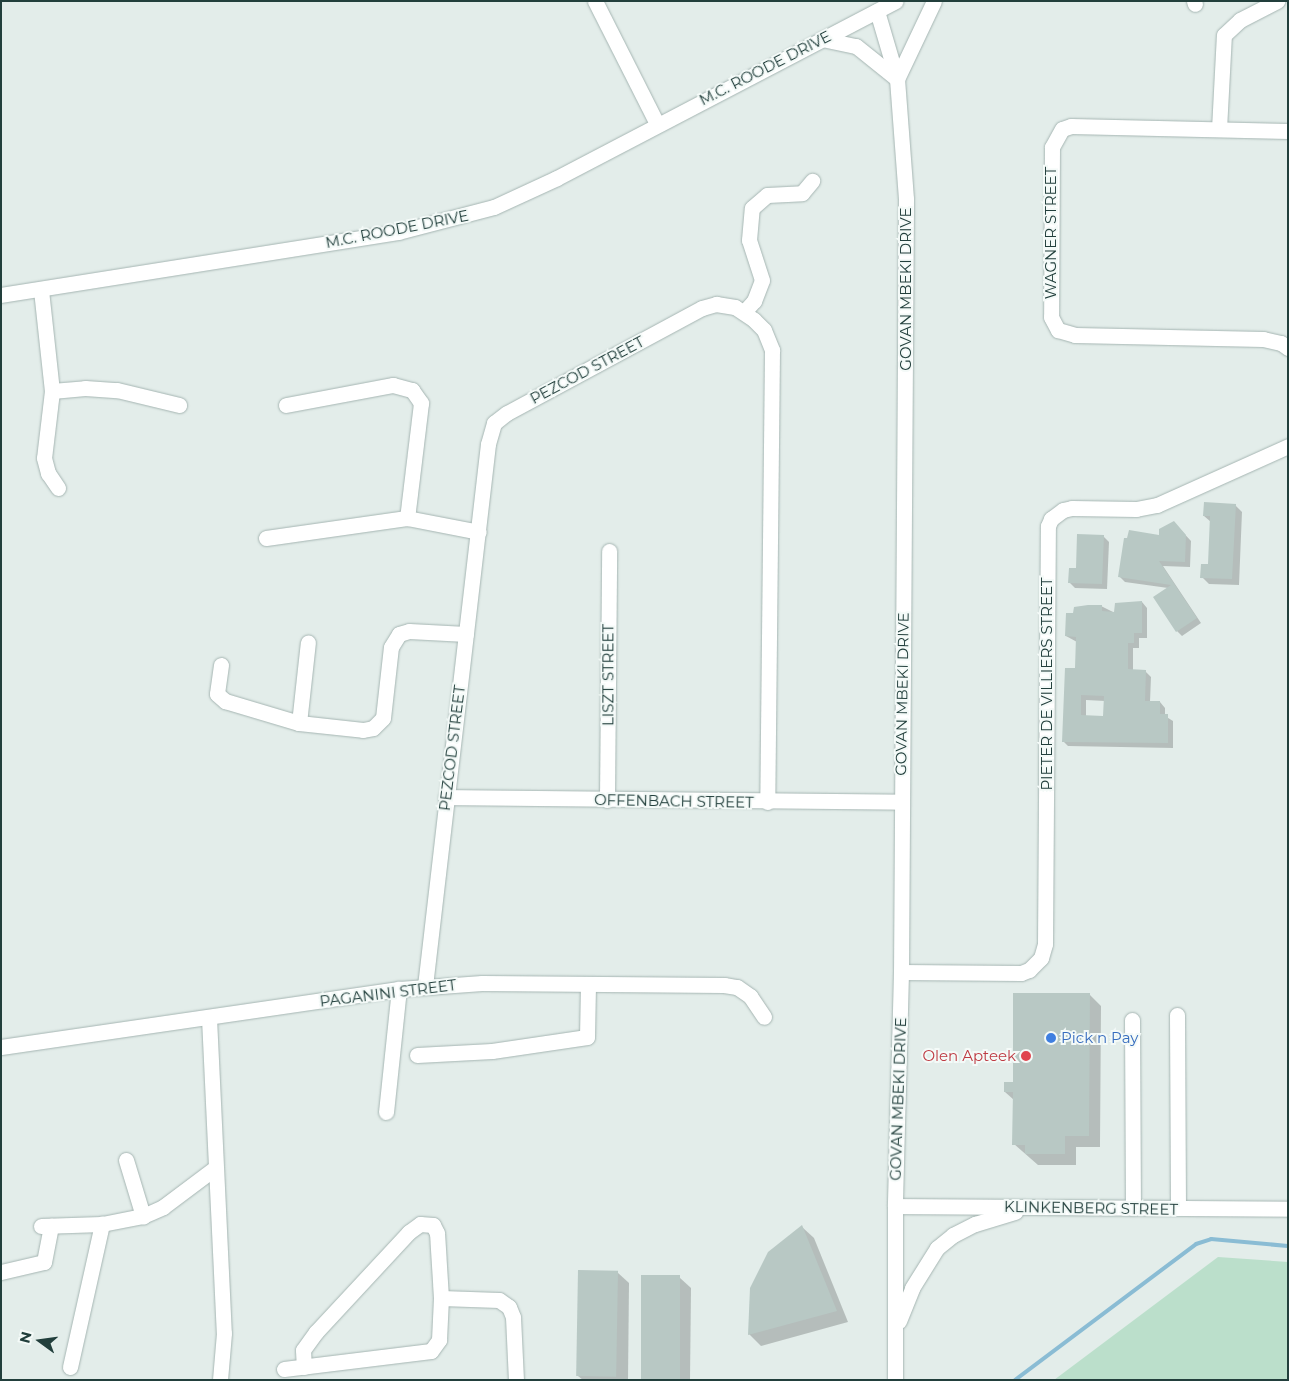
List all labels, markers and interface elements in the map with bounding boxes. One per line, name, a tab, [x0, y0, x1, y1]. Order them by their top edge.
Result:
street label: M.C. ROODE DRIVE	[696, 27, 834, 109]
street label: WAGNER STREET	[1042, 167, 1060, 299]
street label: M.C. ROODE DRIVE	[324, 206, 470, 252]
street label: GOVAN MBEKI DRIVE	[897, 207, 915, 371]
street label: PEZCOD STREET	[527, 332, 647, 408]
street label: PIETER DE VILLIERS STREET	[1038, 577, 1056, 791]
street label: GOVAN MBEKI DRIVE	[892, 612, 912, 776]
street label: LISZT STREET	[599, 624, 617, 726]
street label: PEZCOD STREET	[435, 684, 469, 812]
street label: OFFENBACH STREET	[594, 791, 754, 811]
street label: PAGANINI STREET	[319, 976, 457, 1010]
street label: GOVAN MBEKI DRIVE	[886, 1017, 910, 1181]
place label: Pick n Pay	[1061, 1029, 1138, 1047]
marker: Pick n Pay	[1045, 1032, 1057, 1044]
place label: Olen Apteek	[922, 1047, 1016, 1065]
marker: Olen Apteek	[1020, 1050, 1032, 1062]
street label: KLINKENBERG STREET	[1004, 1197, 1178, 1219]
north arrow	[15, 1316, 65, 1366]
text: N	[15, 1330, 36, 1345]

